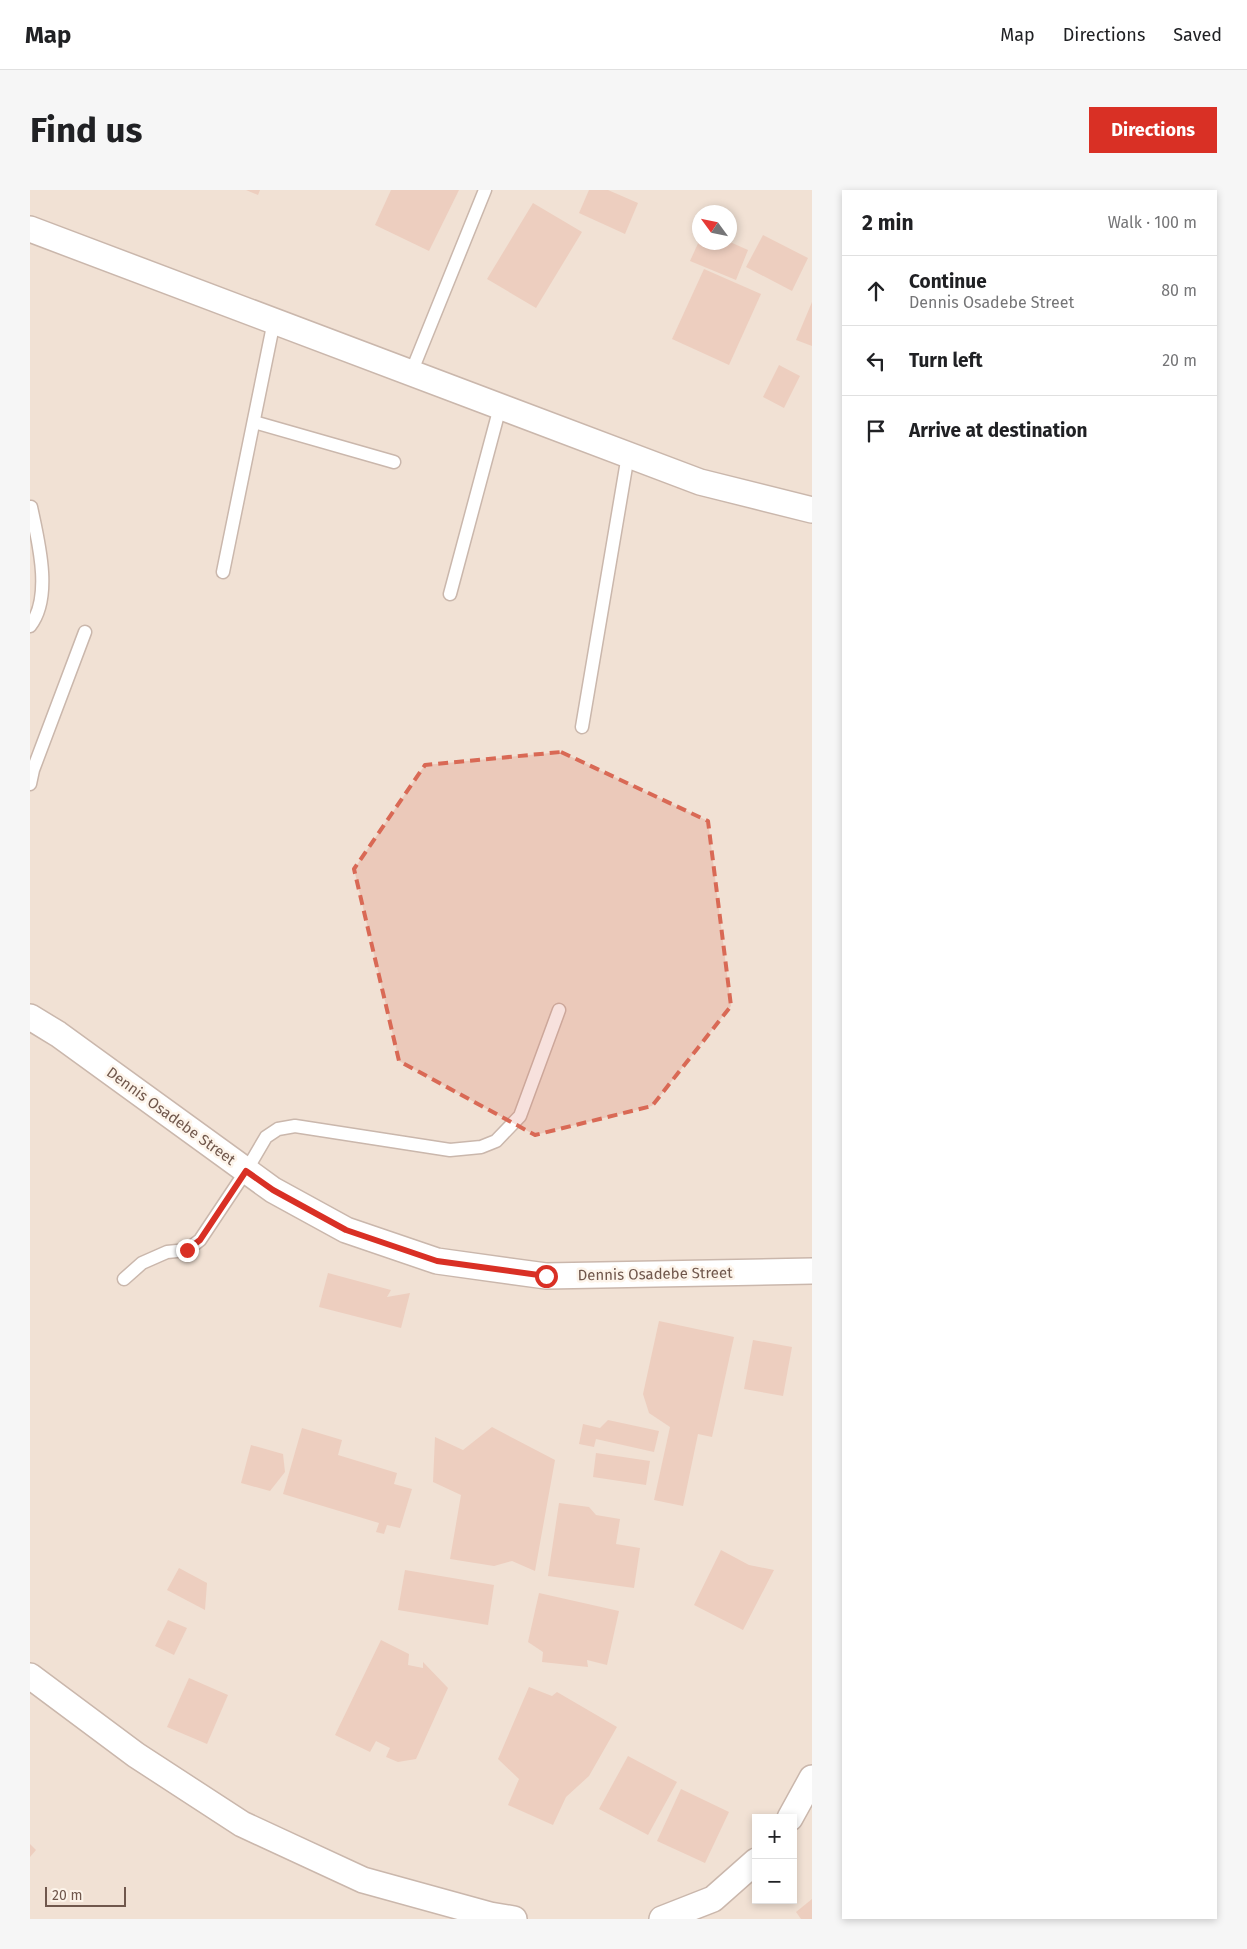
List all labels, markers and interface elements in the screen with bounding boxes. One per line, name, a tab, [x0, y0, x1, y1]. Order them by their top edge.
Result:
text: Map	[25, 21, 71, 49]
text: Map	[1000, 24, 1035, 46]
text: Directions	[1063, 24, 1145, 46]
text: Saved	[1173, 24, 1222, 46]
button: Directions	[1089, 107, 1217, 153]
text: Find us	[30, 109, 142, 151]
north arrow	[692, 205, 737, 250]
text: 2 min	[862, 210, 914, 236]
text: Walk · 100 m	[1108, 213, 1197, 232]
text: Continue	[909, 270, 987, 293]
icon: ahead	[862, 277, 890, 305]
text: 80 m	[1161, 281, 1197, 300]
text: Dennis Osadebe Street	[909, 293, 1074, 312]
icon: left	[862, 347, 890, 375]
text: Turn left	[909, 349, 983, 372]
text: 20 m	[1162, 351, 1197, 370]
icon: arrive	[862, 417, 890, 445]
text: Arrive at destination	[909, 419, 1088, 442]
street label: Dennis Osadebe Street	[103, 1063, 239, 1169]
route end	[176, 1239, 199, 1262]
street label: Dennis Osadebe Street	[577, 1264, 733, 1284]
route start	[535, 1265, 558, 1288]
map controls	[752, 1814, 797, 1904]
button: +	[752, 1814, 797, 1859]
button: −	[752, 1859, 797, 1904]
scale bar	[45, 1884, 126, 1907]
text: 20 m	[52, 1887, 82, 1904]

